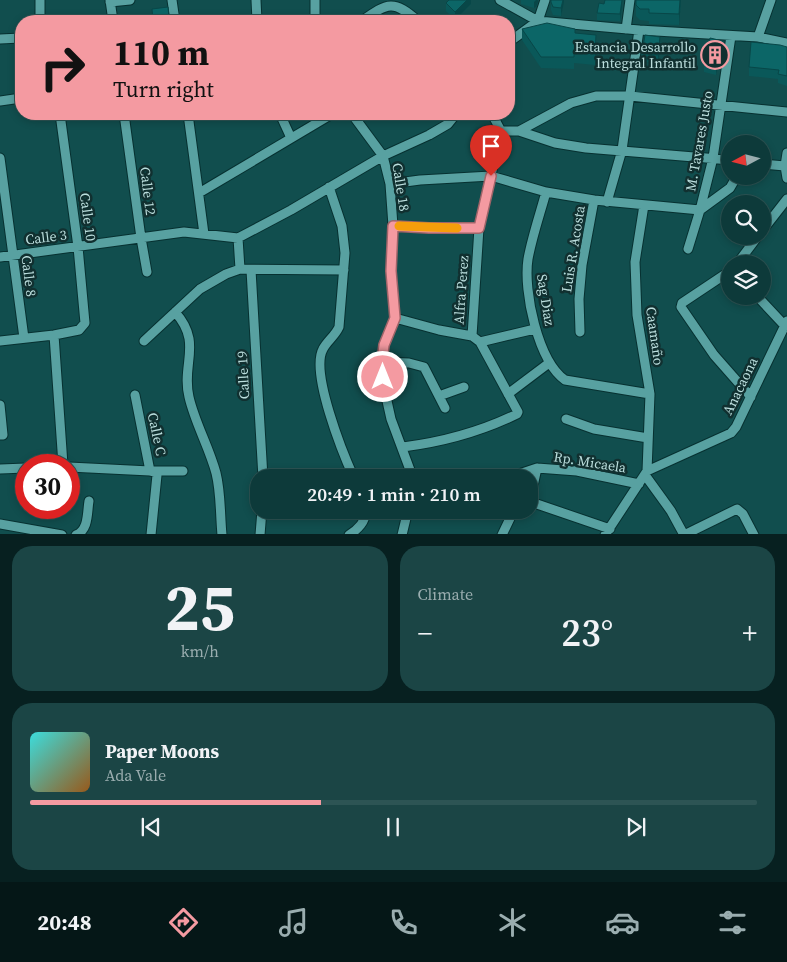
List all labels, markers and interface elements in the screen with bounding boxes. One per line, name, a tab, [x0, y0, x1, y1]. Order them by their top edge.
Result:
text: 110 m	[113, 29, 209, 77]
icon: right	[30, 35, 95, 100]
place label: Estancia Desarrollo Integral Infantil	[575, 37, 696, 73]
building icon: Estancia Desarrollo Integral Infantil	[700, 40, 730, 70]
text: Turn right	[113, 74, 214, 104]
street label: M. Tavares Justo	[680, 89, 718, 193]
pin	[470, 125, 512, 176]
icon: arrive	[477, 132, 505, 160]
north arrow	[721, 135, 771, 185]
map controls	[721, 135, 771, 305]
street label: Calle 18	[387, 161, 415, 213]
street label: Calle 12	[135, 166, 161, 216]
street label: Calle 10	[75, 191, 101, 243]
button: search	[721, 195, 771, 245]
street label: Luis R. Acosta	[556, 203, 590, 294]
street label: Calle 3	[24, 225, 68, 249]
street label: Calle 8	[17, 254, 41, 298]
street label: Alfra Perez	[449, 254, 473, 325]
button: layers	[721, 255, 771, 305]
street label: Sag Diaz	[532, 273, 560, 328]
street label: Caamaño	[641, 305, 669, 367]
street label: Calle 19	[232, 350, 254, 400]
position arrow	[356, 350, 408, 402]
street label: Anacaona	[717, 353, 763, 418]
street label: Calle C	[143, 411, 171, 458]
street label: Rp. Micaela	[552, 446, 629, 478]
speed limit sign: 30	[15, 454, 80, 519]
text: 20:49 · 1 min · 210 m	[307, 481, 481, 507]
text: 25	[165, 563, 235, 652]
text: Climate	[418, 583, 473, 605]
text: 23°	[561, 607, 613, 659]
text: −	[418, 614, 432, 652]
text: +	[742, 614, 757, 652]
text: km/h	[181, 640, 219, 662]
text: Paper Moons	[105, 738, 219, 764]
text: Ada Vale	[105, 764, 166, 786]
icon: previous	[137, 813, 165, 841]
icon: pause	[379, 813, 407, 841]
icon: next	[622, 813, 650, 841]
icon: directions	[166, 905, 201, 940]
icon: music	[276, 905, 311, 940]
icon: phone	[386, 905, 421, 940]
icon: climate	[495, 905, 530, 940]
icon: car	[605, 905, 640, 940]
icon: filters	[715, 905, 750, 940]
text: 20:48	[37, 907, 92, 937]

